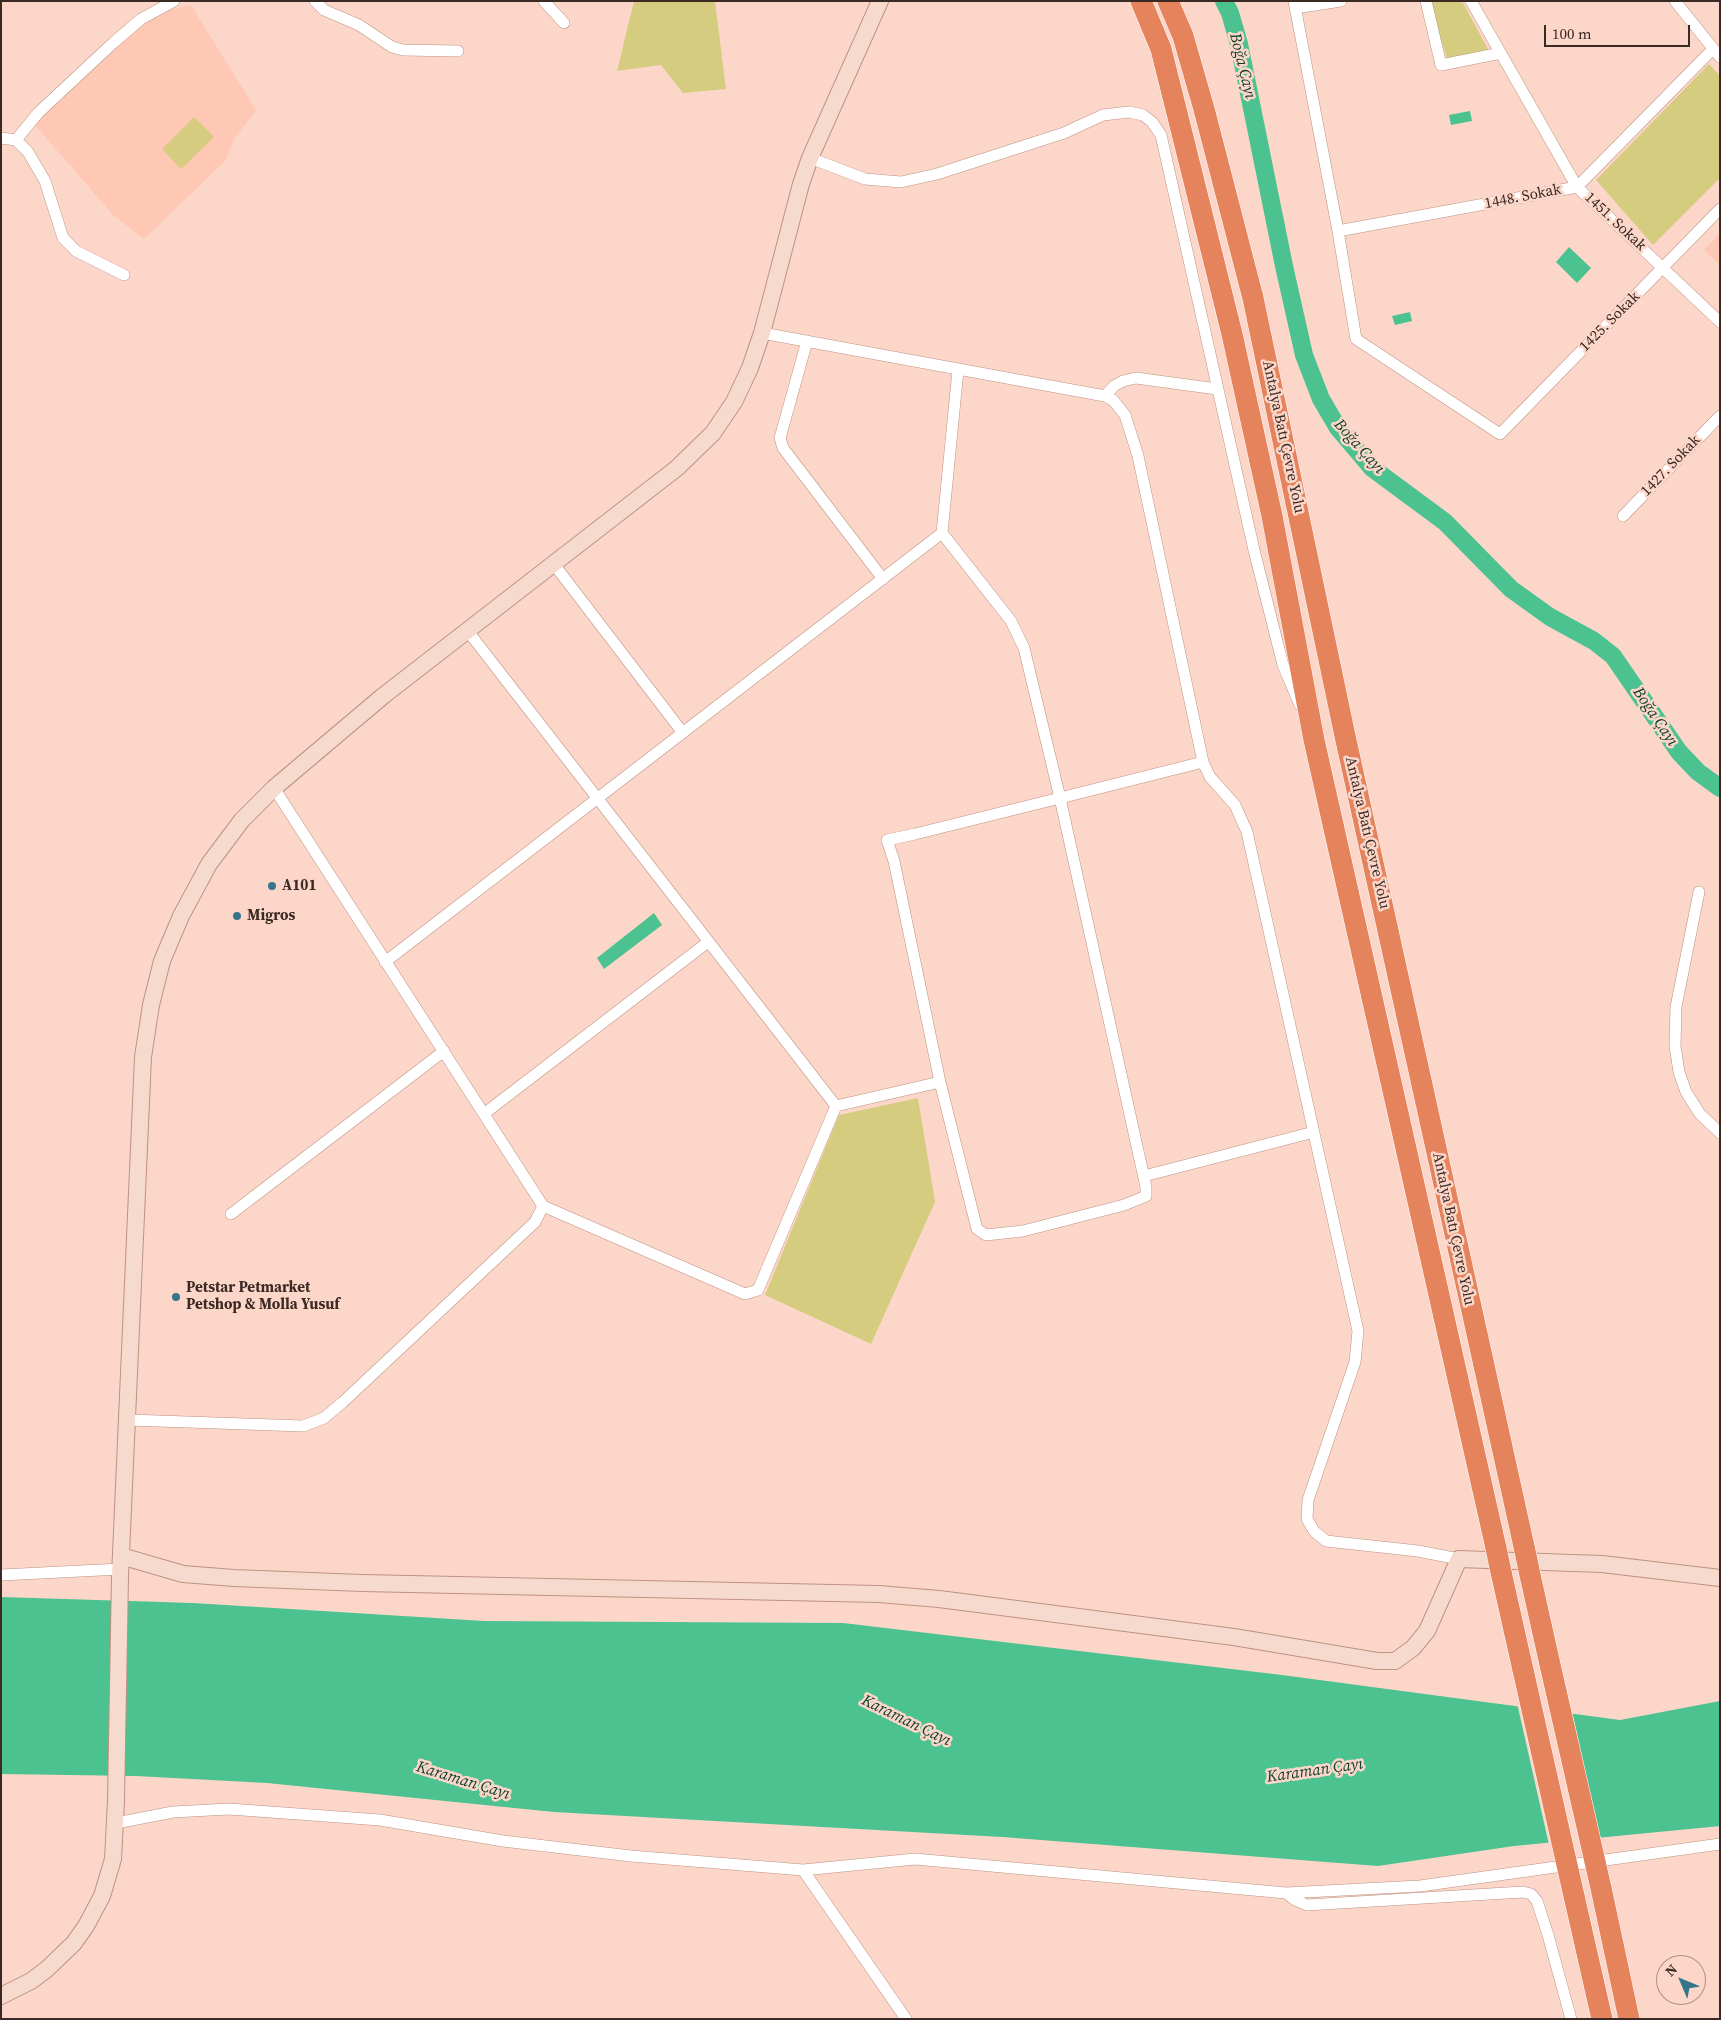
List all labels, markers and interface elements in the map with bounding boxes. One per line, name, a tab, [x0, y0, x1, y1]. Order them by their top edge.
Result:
scale bar	[1546, 15, 1692, 47]
text: 100 m	[1552, 23, 1592, 44]
water label: Boğa Çayı	[1225, 31, 1259, 101]
street label: 1448. Sokak	[1483, 181, 1563, 213]
street label: 1451. Sokak	[1580, 189, 1650, 255]
street label: 1425. Sokak	[1576, 288, 1644, 356]
street label: Antalya Batı Çevre Yolu	[1258, 359, 1308, 515]
water label: Boğa Çayı	[1329, 416, 1389, 478]
street label: 1427. Sokak	[1638, 432, 1704, 500]
water label: Boğa Çayı	[1628, 684, 1682, 750]
street label: Antalya Batı Çevre Yolu	[1341, 755, 1393, 911]
place label: A101	[282, 877, 317, 895]
marker: A101	[266, 880, 278, 892]
place label: Migros	[247, 907, 295, 925]
marker: Migros	[231, 910, 243, 922]
street label: Antalya Batı Çevre Yolu	[1428, 1151, 1478, 1307]
place label: Petstar Petmarket Petshop & Molla Yusuf	[186, 1279, 340, 1314]
marker: Petstar Petmarket Petshop & Molla Yusuf	[170, 1291, 182, 1303]
water label: Karaman Çayı	[858, 1691, 954, 1751]
water label: Karaman Çayı	[1266, 1755, 1364, 1787]
water label: Karaman Çayı	[414, 1758, 512, 1804]
north arrow	[1656, 1955, 1706, 2005]
text: N	[1660, 1959, 1682, 1981]

